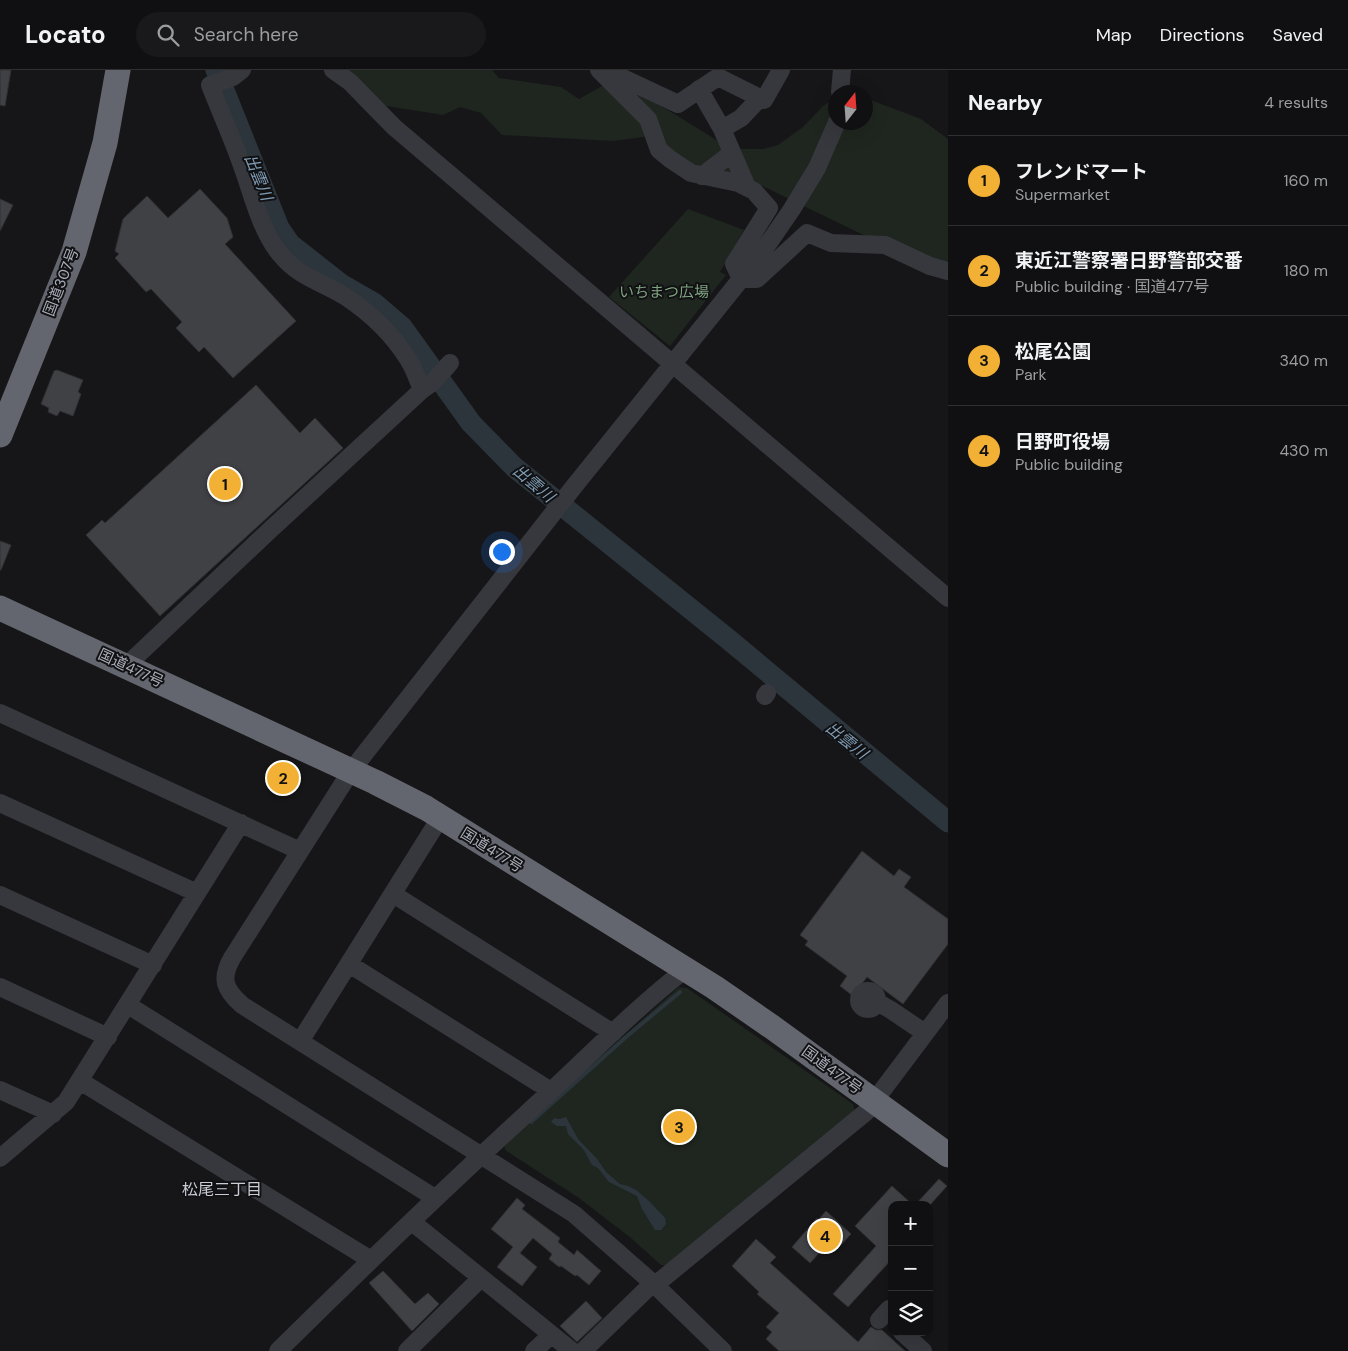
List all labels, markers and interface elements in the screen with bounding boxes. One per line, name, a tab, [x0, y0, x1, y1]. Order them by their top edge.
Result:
search box	[136, 12, 486, 57]
text: Locato	[25, 19, 106, 50]
icon: search	[154, 21, 182, 49]
text: Search here	[194, 22, 299, 47]
text: Map	[1096, 23, 1132, 47]
text: Directions	[1160, 23, 1245, 47]
text: Saved	[1273, 23, 1323, 47]
north arrow	[828, 85, 873, 130]
text: Nearby	[968, 89, 1042, 117]
text: 4 results	[1264, 92, 1328, 113]
water label: 出雲川	[240, 151, 278, 205]
text: フレンドマート	[1015, 159, 1148, 184]
text: 1	[981, 170, 987, 191]
text: 160 m	[1284, 170, 1328, 191]
text: Supermarket	[1015, 184, 1110, 205]
street label: 国道307号	[39, 245, 83, 319]
text: 東近江警察署日野警部交番	[1015, 248, 1243, 273]
text: 2	[979, 260, 989, 281]
text: 180 m	[1284, 260, 1328, 281]
text: Public building · 国道477号	[1015, 276, 1209, 297]
park label: いちまつ広場	[619, 282, 709, 302]
text: 松尾公園	[1015, 339, 1091, 364]
text: 3	[979, 350, 989, 371]
text: 340 m	[1279, 350, 1328, 371]
text: Park	[1015, 364, 1047, 385]
text: 日野町役場	[1015, 429, 1110, 454]
text: 4	[979, 440, 989, 461]
text: 430 m	[1279, 440, 1328, 461]
text: Public building	[1015, 454, 1123, 475]
water label: 出雲川	[509, 460, 560, 508]
pin: 1	[209, 465, 241, 503]
your location	[489, 539, 515, 565]
street label: 国道477号	[95, 644, 167, 692]
water label: 出雲川	[821, 717, 873, 765]
pin: 2	[267, 759, 299, 797]
street label: 国道477号	[457, 823, 527, 877]
street label: 国道477号	[798, 1041, 866, 1099]
pin: 3	[663, 1108, 695, 1146]
district label: 松尾三丁目	[182, 1179, 262, 1200]
map controls	[888, 1201, 933, 1336]
button: +	[888, 1201, 933, 1246]
pin: 4	[809, 1217, 841, 1255]
button: −	[888, 1246, 933, 1291]
button: layers	[888, 1291, 933, 1336]

